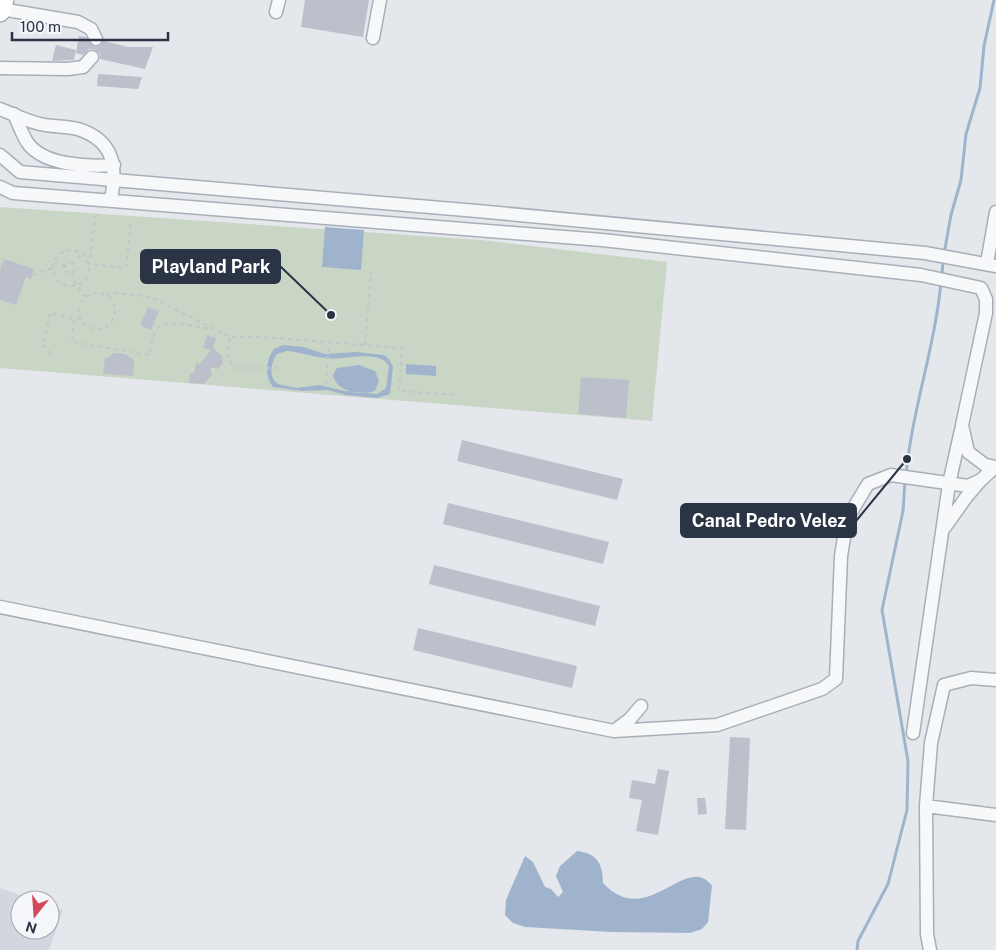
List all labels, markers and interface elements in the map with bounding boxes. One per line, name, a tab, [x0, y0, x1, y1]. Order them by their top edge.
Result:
scale bar	[12, 10, 169, 42]
text: 100 m	[20, 18, 61, 35]
callout: Playland Park	[141, 250, 280, 283]
text: Playland Park	[152, 256, 271, 277]
callout: Canal Pedro Velez	[681, 504, 856, 537]
text: Canal Pedro Velez	[692, 510, 846, 531]
north arrow	[10, 890, 60, 940]
text: N	[24, 918, 39, 937]

